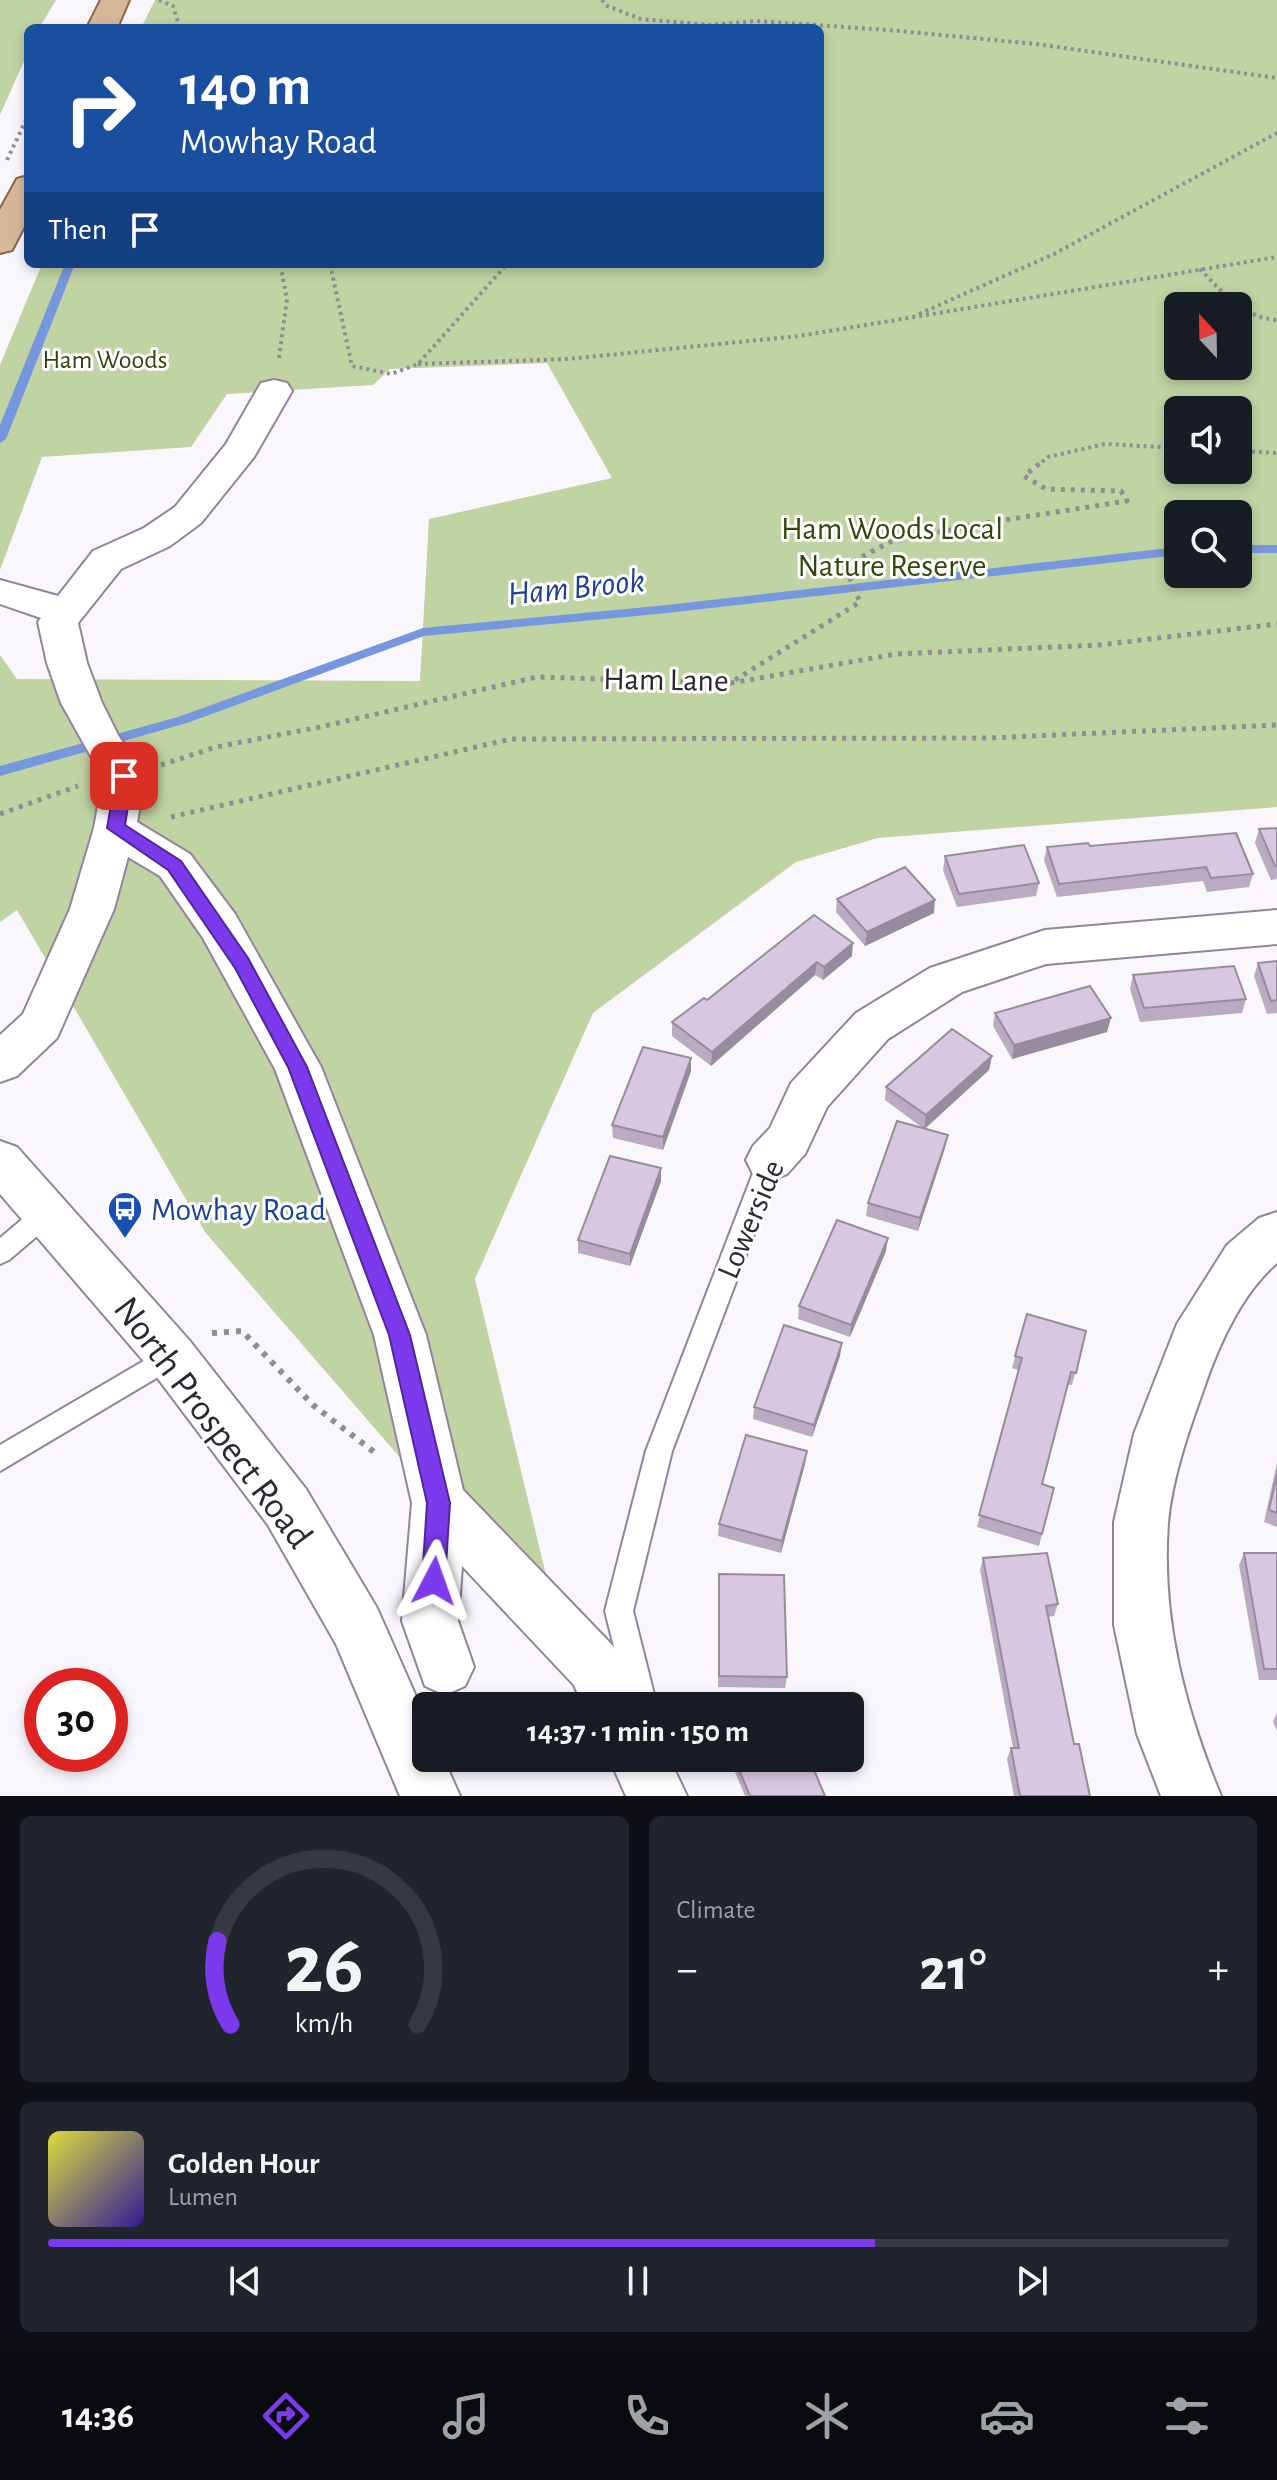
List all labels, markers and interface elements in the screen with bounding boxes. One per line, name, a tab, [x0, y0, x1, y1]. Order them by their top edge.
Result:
icon: right	[48, 56, 152, 160]
text: 140 m	[180, 59, 311, 115]
text: Mowhay Road	[180, 124, 377, 160]
icon: arrive	[123, 208, 167, 252]
text: Then	[48, 215, 107, 245]
north arrow	[1164, 292, 1252, 380]
map controls	[1164, 292, 1252, 588]
park label: Ham Woods	[43, 347, 167, 373]
button: sound	[1164, 396, 1252, 484]
button: search	[1164, 500, 1252, 588]
park label: Ham Woods Local Nature Reserve	[781, 513, 1003, 582]
water label: Ham Brook	[506, 564, 646, 612]
street label: Ham Lane	[603, 663, 729, 697]
pin	[90, 742, 158, 810]
icon: arrive	[102, 754, 146, 798]
street label: Lowerside	[712, 1155, 790, 1283]
bus stop icon: Mowhay Road	[106, 1190, 144, 1240]
place label: Mowhay Road	[151, 1194, 326, 1226]
street label: North Prospect Road	[106, 1291, 319, 1556]
position arrow	[392, 1539, 476, 1623]
speed limit sign: 30	[24, 1668, 128, 1772]
text: 14:37 · 1 min · 150 m	[527, 1717, 749, 1747]
text: Climate	[677, 1897, 755, 1923]
text: 26	[285, 1924, 364, 2008]
text: 21°	[919, 1941, 986, 2001]
text: −	[677, 1948, 698, 1992]
text: +	[1208, 1948, 1229, 1992]
text: km/h	[295, 2009, 354, 2038]
text: Golden Hour	[168, 2149, 320, 2179]
text: Lumen	[168, 2184, 238, 2210]
icon: previous	[223, 2259, 267, 2303]
icon: pause	[616, 2259, 660, 2303]
icon: next	[1010, 2259, 1054, 2303]
icon: directions	[258, 2388, 314, 2444]
icon: music	[438, 2388, 494, 2444]
icon: phone	[619, 2388, 675, 2444]
icon: climate	[799, 2388, 855, 2444]
icon: car	[979, 2388, 1035, 2444]
icon: filters	[1159, 2388, 1215, 2444]
text: 14:36	[62, 2398, 134, 2434]

